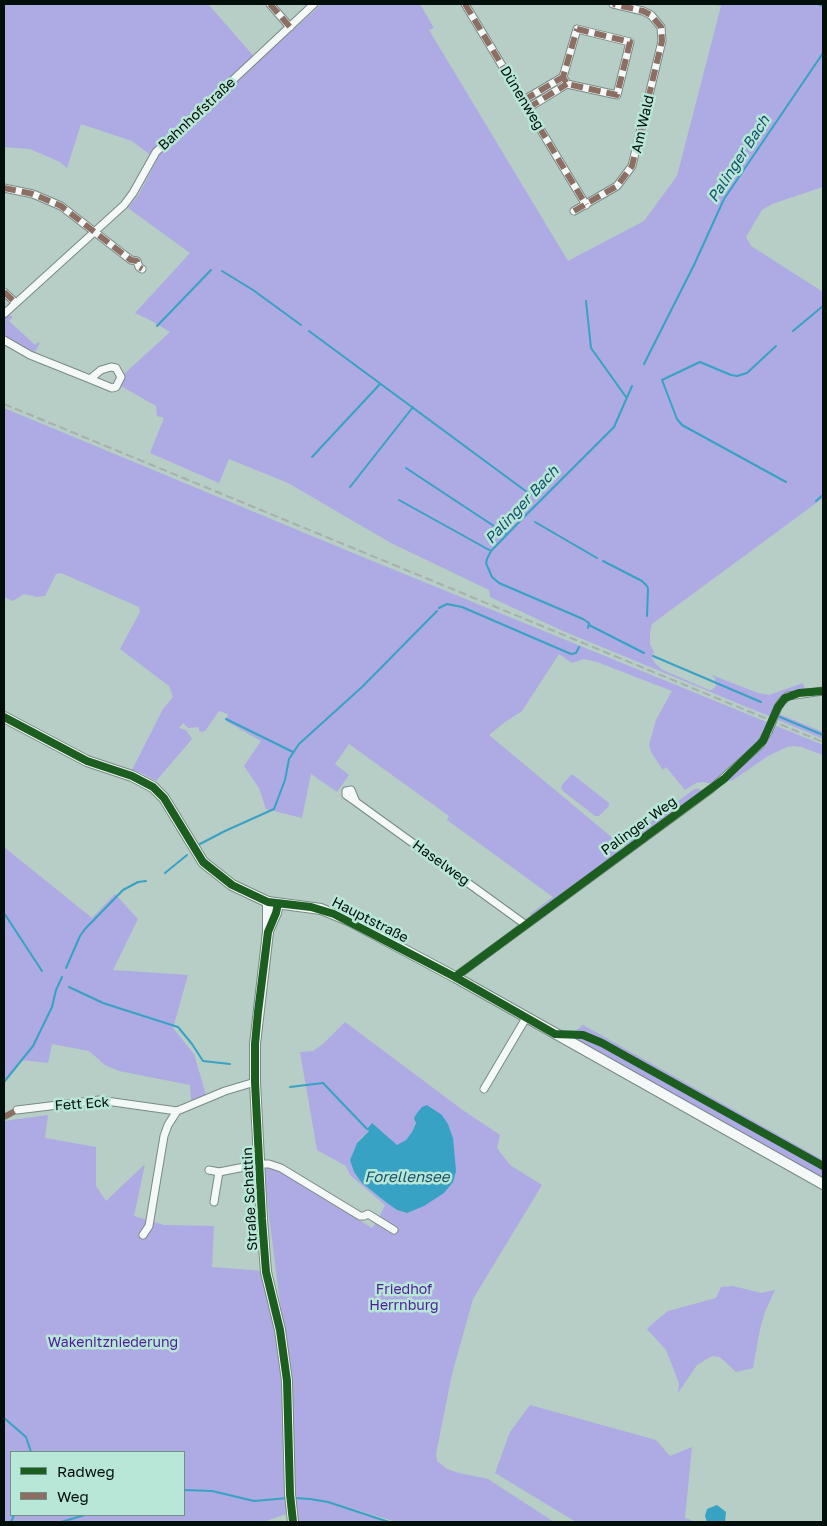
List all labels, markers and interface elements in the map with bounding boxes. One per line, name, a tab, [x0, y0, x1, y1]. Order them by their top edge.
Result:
street label: Dünenweg	[496, 63, 548, 133]
street label: Bahnhofstraße	[155, 74, 239, 154]
street label: Am Wald	[628, 93, 658, 155]
water label: Palinger Bach	[704, 112, 774, 206]
water label: Palinger Bach	[481, 462, 563, 548]
street label: Palinger Weg	[598, 793, 680, 859]
street label: Haselweg	[409, 837, 473, 889]
street label: Hauptstraße	[329, 894, 411, 946]
street label: Fett Eck	[54, 1094, 110, 1114]
street label: Straße Schattin	[239, 1147, 261, 1251]
water label: Forellensee	[365, 1168, 449, 1186]
park label: Friedhof Herrnburg	[369, 1282, 439, 1314]
park label: Wakenitzniederung	[48, 1335, 178, 1351]
legend	[10, 1451, 185, 1516]
text: Radweg	[57, 1462, 115, 1480]
text: Weg	[57, 1487, 89, 1505]

